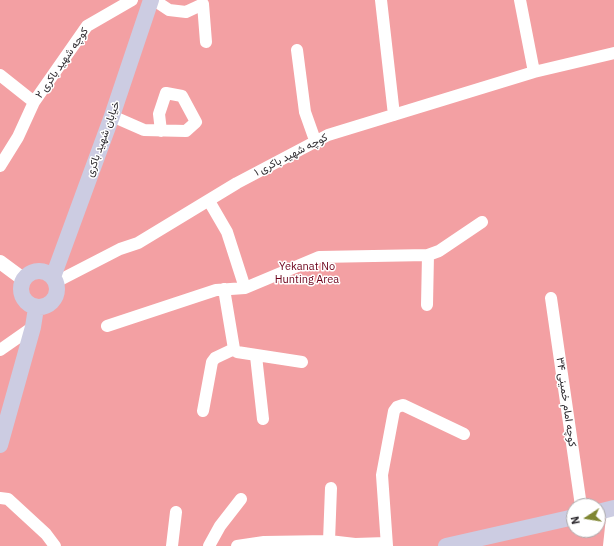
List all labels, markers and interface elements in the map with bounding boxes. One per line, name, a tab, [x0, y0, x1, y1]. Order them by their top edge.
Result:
street label: کوچه شهید باکری ۲	[33, 25, 91, 101]
street label: خیابان شهید باکری	[83, 99, 123, 179]
street label: کوچه شهید باکری ۱	[252, 131, 330, 179]
park label: Yekanat No Hunting Area	[275, 260, 339, 286]
street label: کوچه امام خمینی ۳۴	[553, 356, 579, 448]
north arrow	[566, 498, 606, 538]
text: N	[568, 515, 583, 526]

